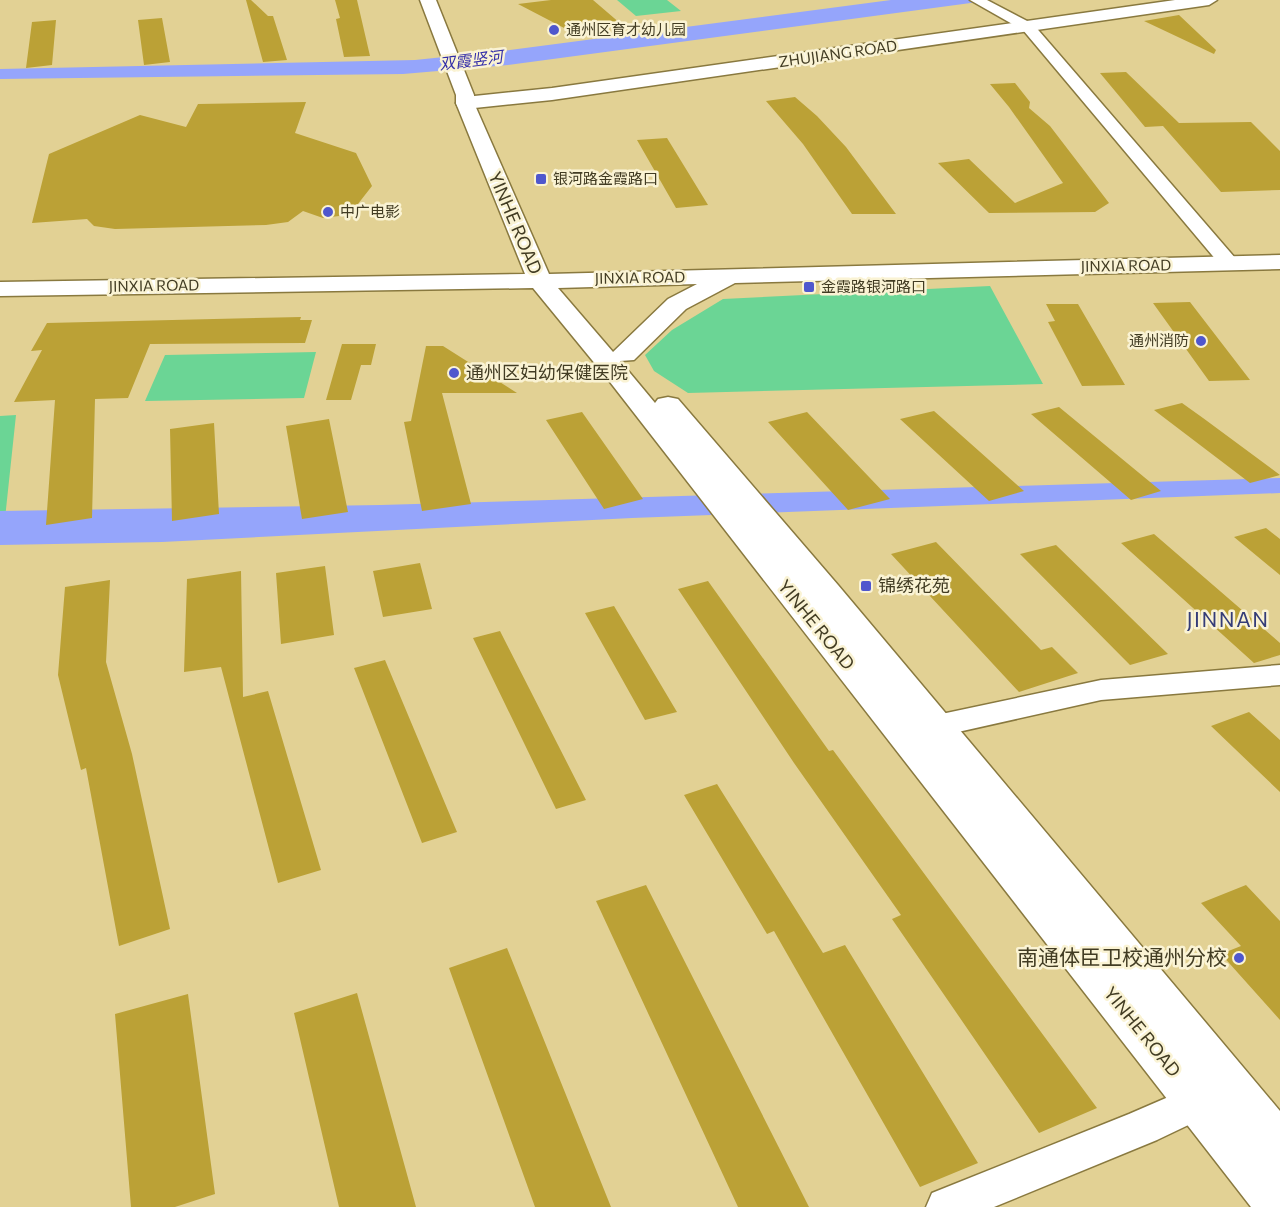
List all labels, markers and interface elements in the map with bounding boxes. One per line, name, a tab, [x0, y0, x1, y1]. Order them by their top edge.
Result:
place label: 通州区育才幼儿园	[566, 20, 686, 38]
marker: 通州区育才幼儿园	[547, 23, 561, 37]
street label: ZHUJIANG ROAD	[777, 36, 898, 70]
water label: 双霞竖河	[438, 46, 507, 73]
street label: YINHE ROAD	[484, 168, 547, 277]
place label: 银河路金霞路口	[553, 169, 658, 187]
marker: 银河路金霞路口	[534, 172, 548, 186]
place label: 中广电影	[340, 202, 400, 220]
marker: 中广电影	[321, 205, 335, 219]
street label: JINXIA ROAD	[1081, 255, 1171, 275]
street label: JINXIA ROAD	[595, 267, 685, 287]
street label: JINXIA ROAD	[109, 275, 199, 295]
place label: 金霞路银河路口	[821, 277, 926, 295]
marker: 金霞路银河路口	[802, 280, 816, 294]
place label: 通州消防	[1129, 331, 1189, 349]
marker: 通州消防	[1194, 334, 1208, 348]
place label: 通州区妇幼保健医院	[466, 361, 628, 383]
marker: 通州区妇幼保健医院	[447, 366, 461, 380]
place label: 锦绣花苑	[878, 574, 950, 596]
street label: YINHE ROAD	[774, 575, 860, 674]
marker: 锦绣花苑	[859, 579, 873, 593]
district label: JINNAN	[1187, 606, 1269, 631]
place label: 南通体臣卫校通州分校	[1017, 944, 1227, 969]
marker: 南通体臣卫校通州分校	[1232, 951, 1246, 965]
street label: YINHE ROAD	[1100, 982, 1186, 1081]

